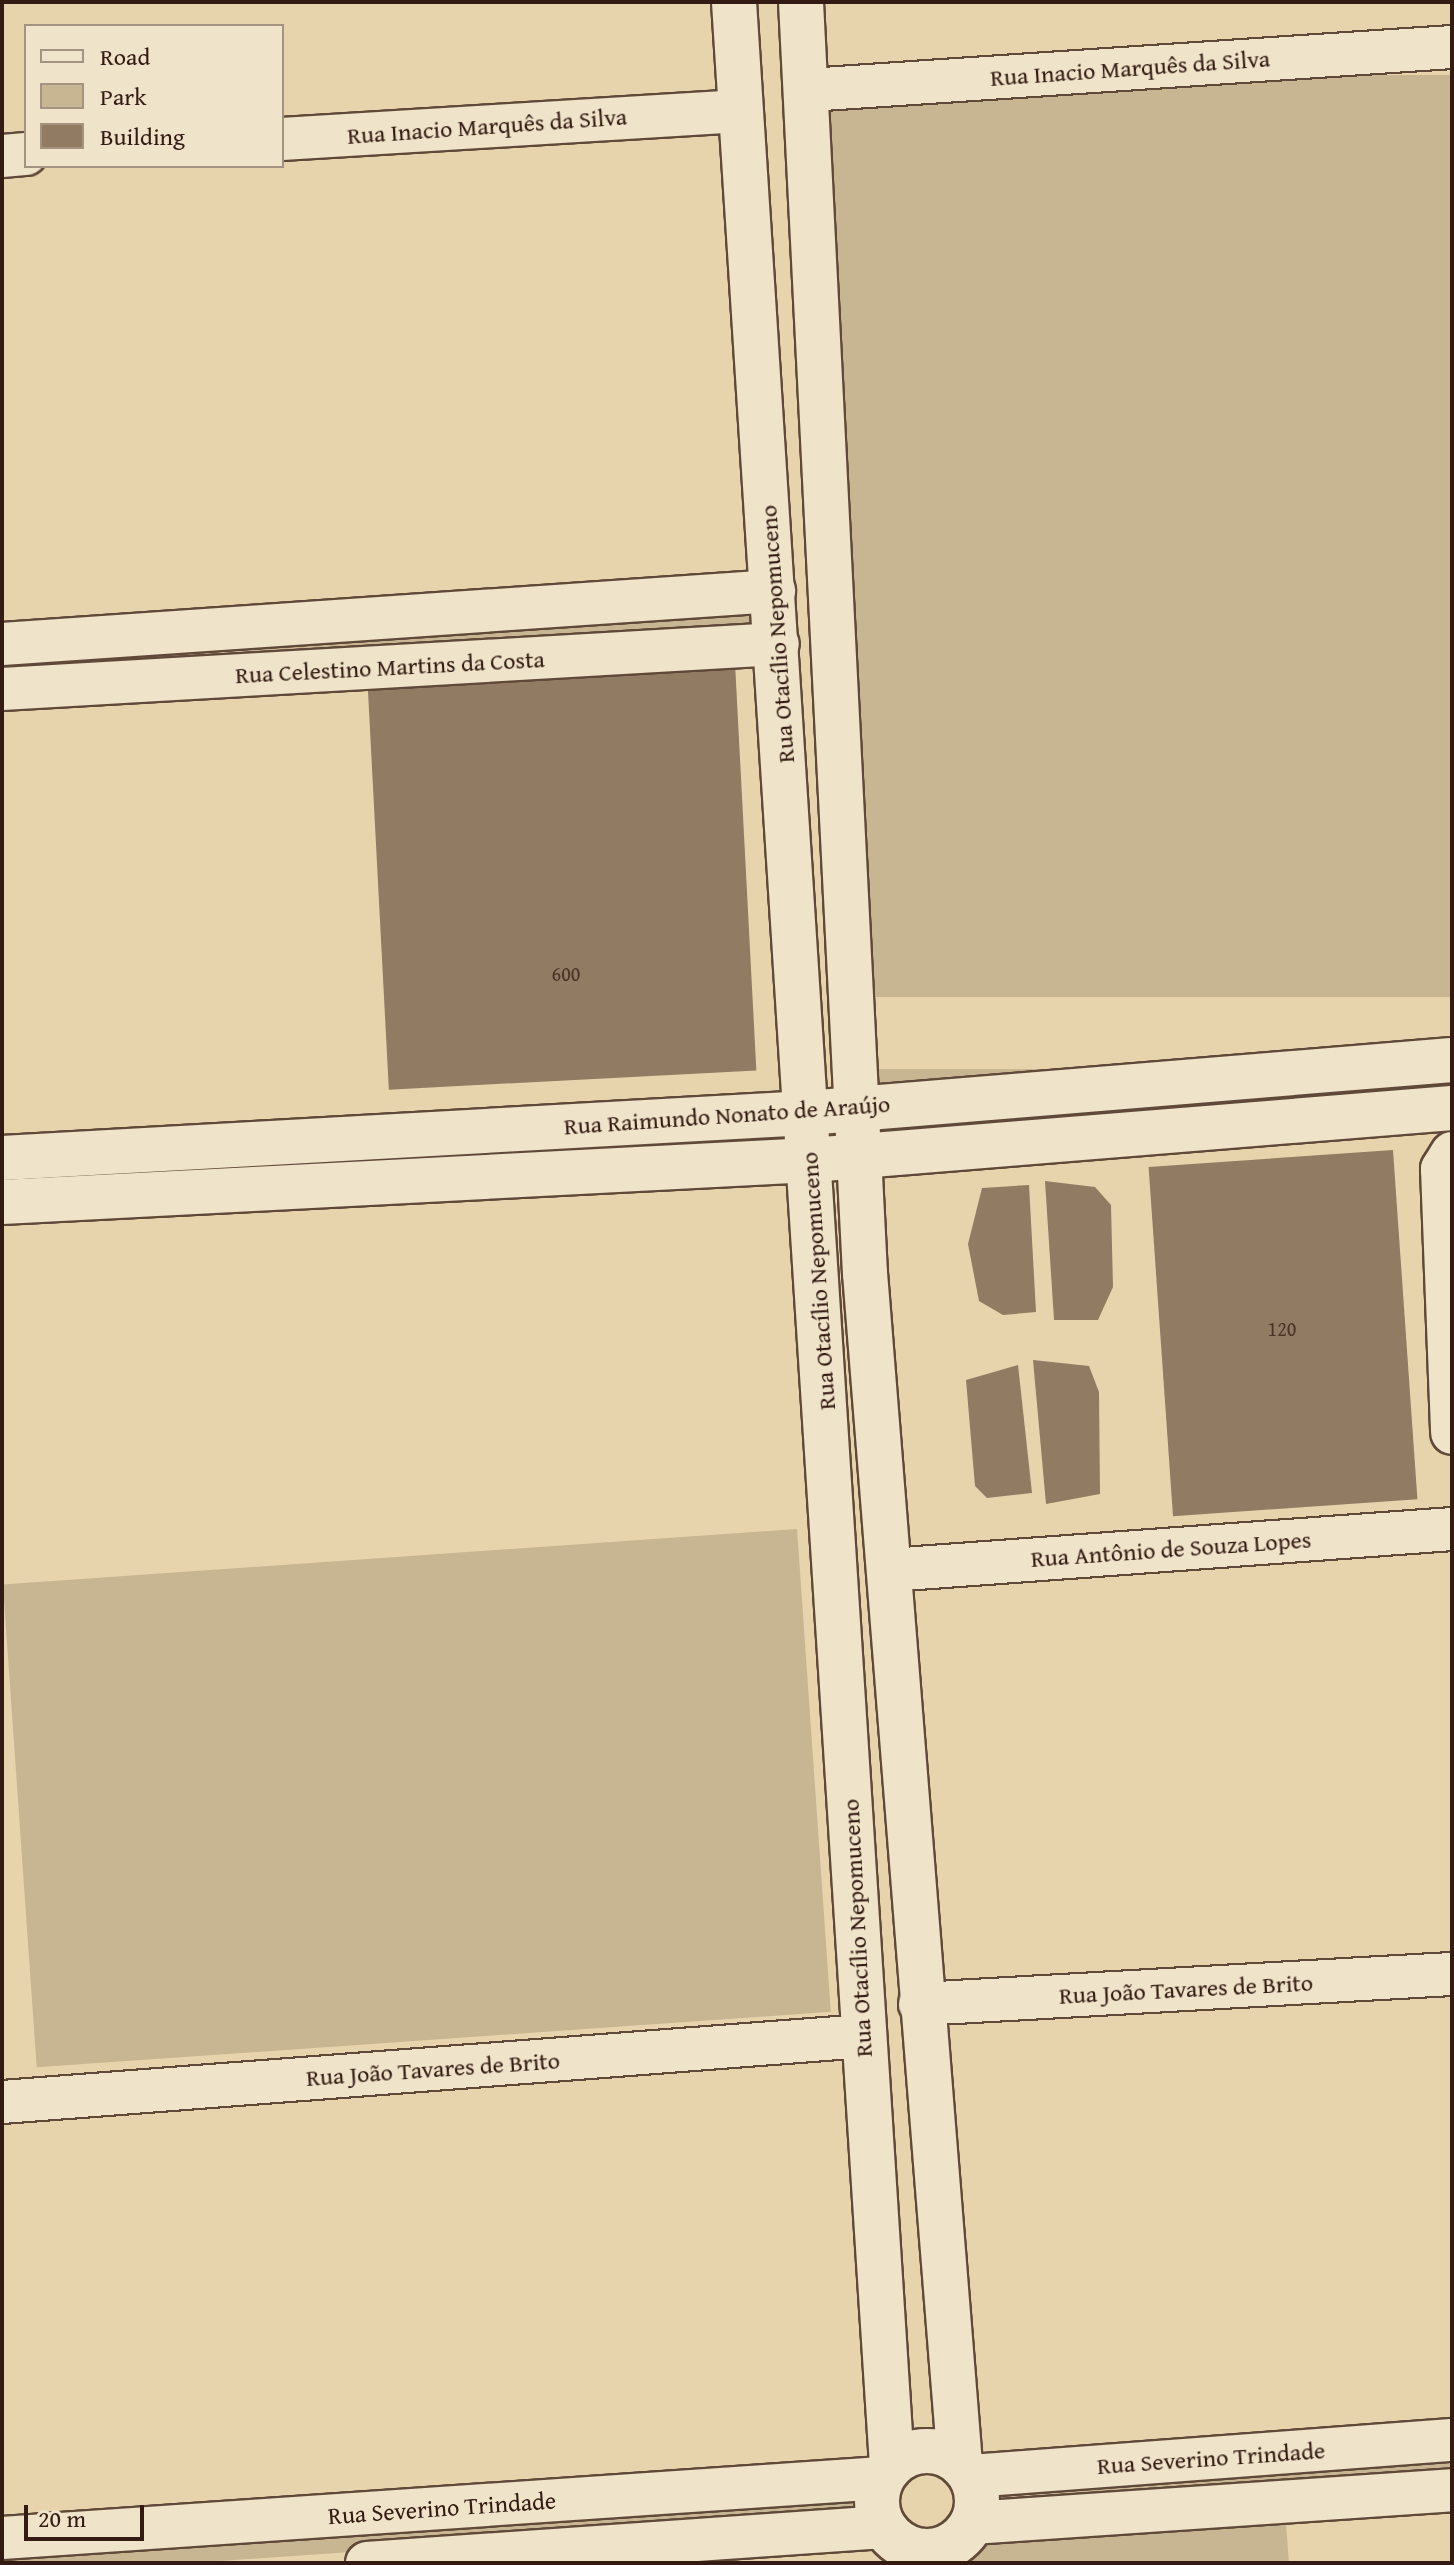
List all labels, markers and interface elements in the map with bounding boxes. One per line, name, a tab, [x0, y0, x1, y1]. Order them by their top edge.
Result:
legend	[24, 24, 284, 168]
text: Road	[100, 39, 150, 74]
street label: Rua Inacio Marquês da Silva	[989, 44, 1271, 92]
text: Park	[100, 79, 146, 114]
street label: Rua Inacio Marquês da Silva	[346, 102, 628, 150]
text: Building	[100, 119, 185, 154]
street label: Rua Otacílio Nepomuceno	[754, 504, 800, 764]
street label: Rua Celestino Martins da Costa	[234, 645, 546, 689]
house number: 600	[552, 961, 580, 985]
street label: Rua Raimundo Nonato de Araújo	[563, 1089, 891, 1141]
street label: Rua Otacílio Nepomuceno	[795, 1151, 841, 1411]
house number: 120	[1268, 1316, 1296, 1340]
street label: Rua Antônio de Souza Lopes	[1030, 1525, 1312, 1573]
street label: Rua Otacílio Nepomuceno	[836, 1798, 878, 2058]
street label: Rua João Tavares de Brito	[1058, 1968, 1314, 2010]
street label: Rua João Tavares de Brito	[305, 2046, 561, 2092]
street label: Rua Severino Trindade	[1096, 2436, 1326, 2480]
street label: Rua Severino Trindade	[327, 2486, 557, 2530]
scale bar	[28, 2489, 148, 2539]
text: 20 m	[38, 2501, 86, 2536]

